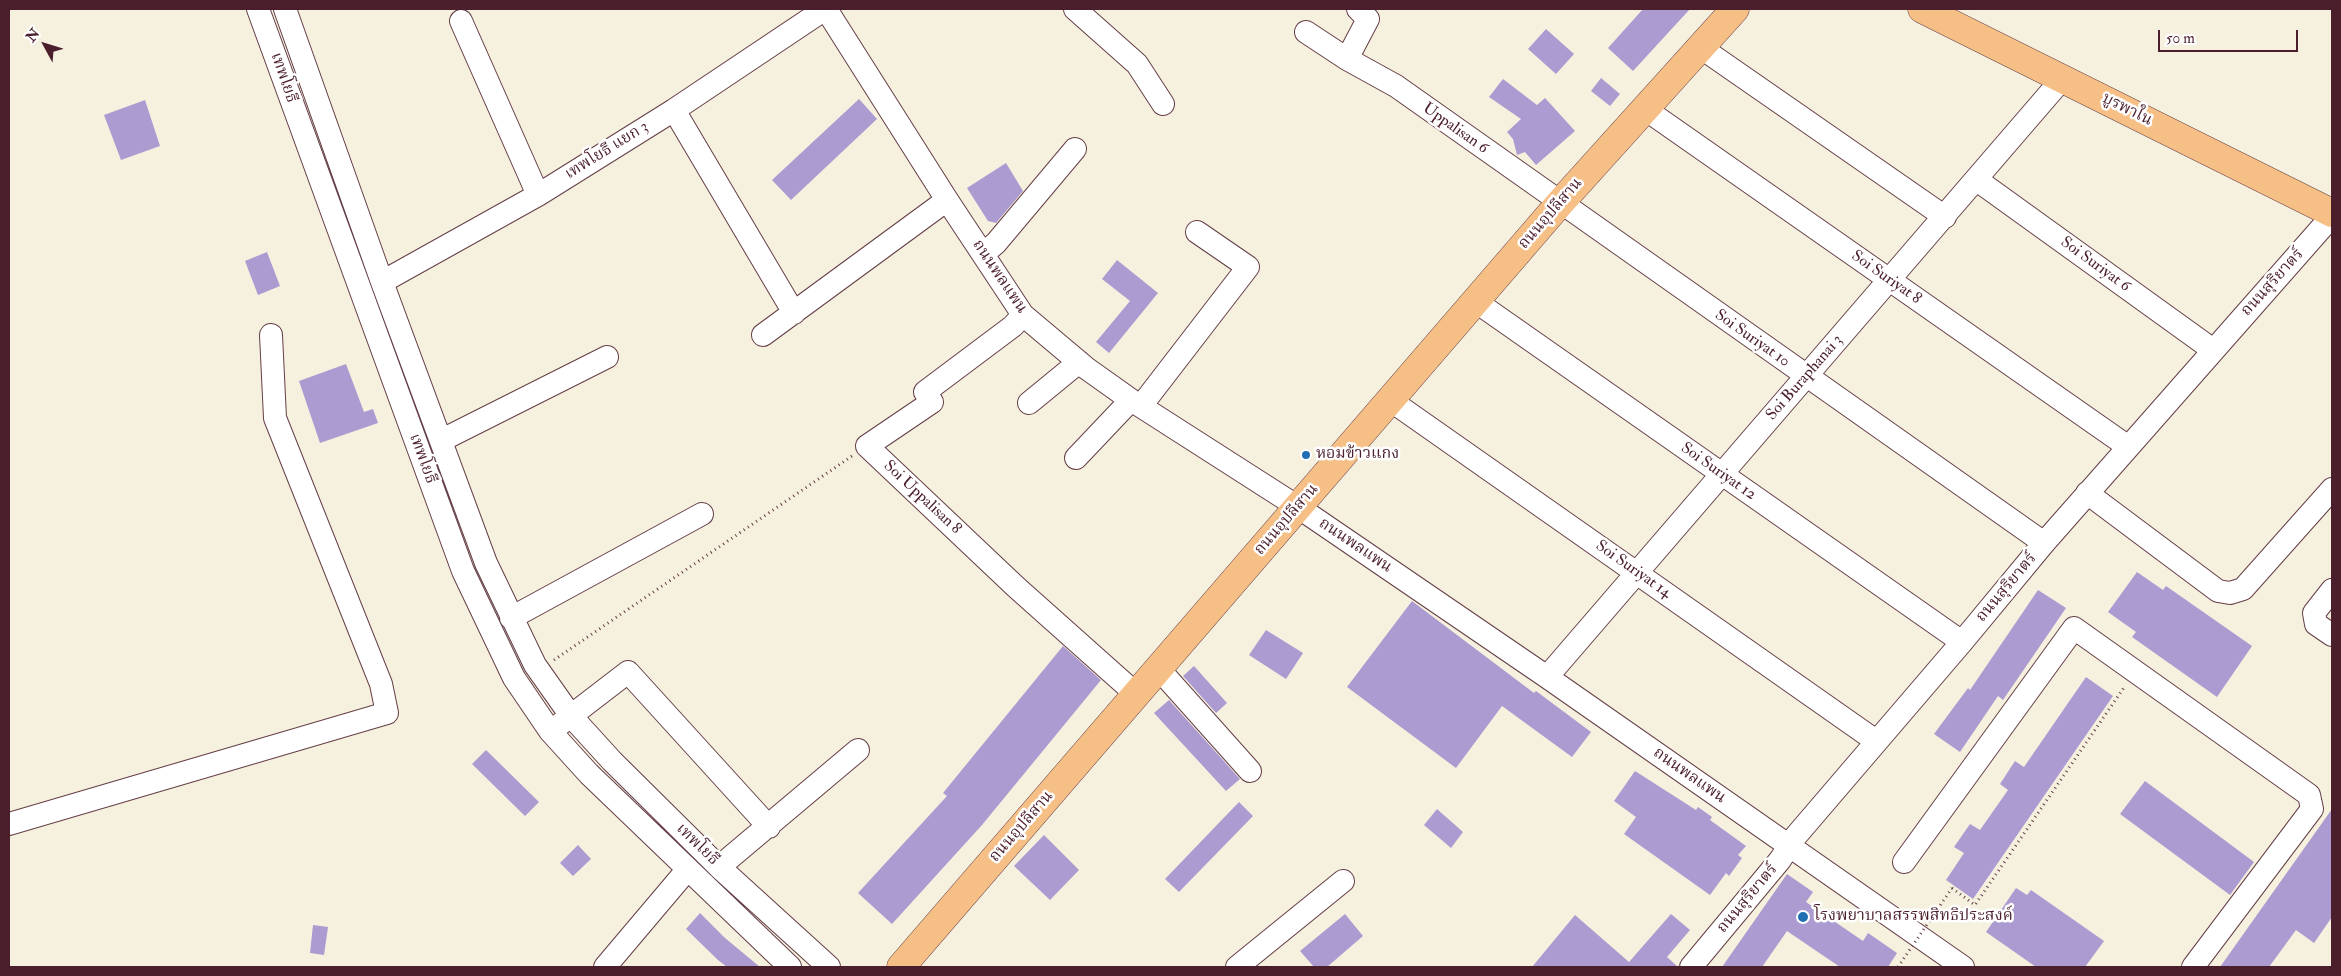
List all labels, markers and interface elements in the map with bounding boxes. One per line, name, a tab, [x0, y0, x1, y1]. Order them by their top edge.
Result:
north arrow	[20, 20, 70, 70]
scale bar	[2161, 20, 2301, 52]
text: N	[22, 25, 44, 45]
text: 50 m	[2166, 29, 2195, 48]
street label: เทพโยธี	[265, 50, 301, 106]
street label: บูรพาใน	[2099, 89, 2155, 131]
street label: Uppalisan 6	[1418, 99, 1492, 159]
street label: เทพโยธี แยก 3	[562, 118, 652, 184]
street label: ถนนอุปลีสาน	[1515, 174, 1587, 254]
street label: Soi Suriyat 6	[2056, 233, 2134, 297]
street label: ถนนพลแพน	[967, 237, 1031, 317]
street label: ถนนสุริยาตร์	[2238, 245, 2308, 321]
street label: Soi Suriyat 8	[1847, 247, 1925, 309]
street label: Soi Suriyat 10	[1711, 306, 1793, 372]
street label: Soi Buraphanai 3	[1763, 331, 1847, 425]
street label: เทพโยธี	[404, 431, 440, 487]
street label: Soi Suriyat 12	[1677, 439, 1759, 505]
place label: หอมข้าวแกง	[1316, 445, 1399, 465]
marker: หอมข้าวแกง	[1300, 449, 1312, 461]
street label: Soi Uppalisan 8	[879, 457, 965, 539]
street label: ถนนอุปลีสาน	[1251, 480, 1323, 560]
street label: ถนนพลแพน	[1315, 514, 1395, 578]
street label: Soi Suriyat 14	[1591, 537, 1675, 603]
street label: ถนนสุริยาตร์	[1973, 550, 2041, 626]
street label: ถนนพลแพน	[1649, 744, 1729, 808]
street label: ถนนอุปลีสาน	[986, 787, 1058, 867]
street label: เทพโยธี	[672, 820, 722, 870]
street label: ถนนสุริยาตร์	[1714, 861, 1782, 937]
place label: โรงพยาบาลสรรพสิทธิประสงค์	[1814, 907, 2013, 927]
marker: โรงพยาบาลสรรพสิทธิประสงค์	[1796, 910, 1810, 924]

